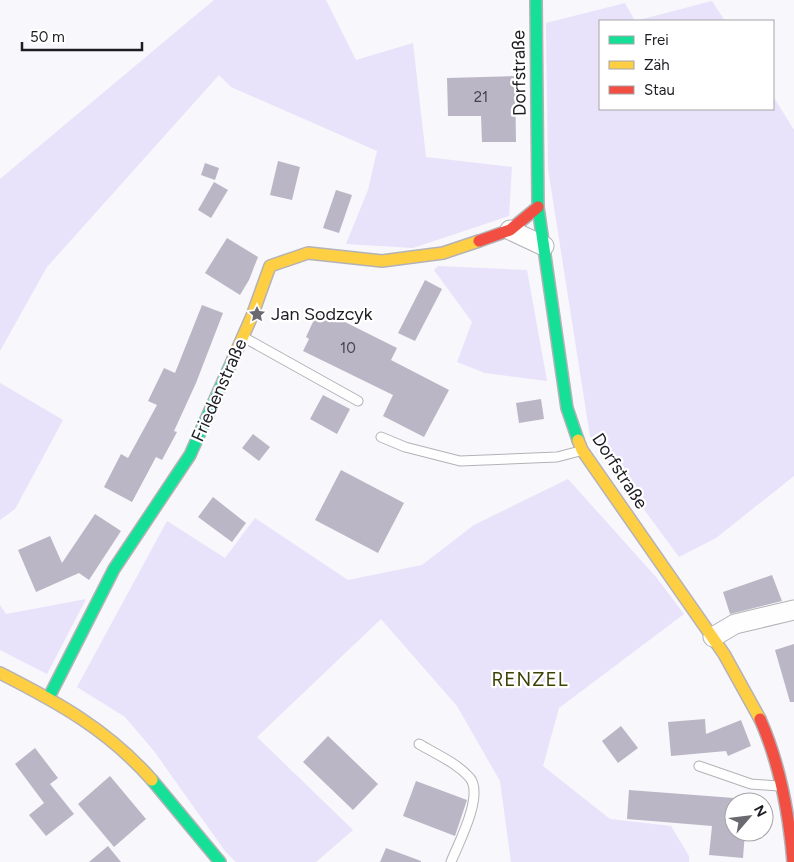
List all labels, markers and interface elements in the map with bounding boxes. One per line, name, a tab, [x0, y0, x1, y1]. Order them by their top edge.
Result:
scale bar	[22, 20, 142, 52]
legend	[599, 20, 774, 110]
text: 50 m	[30, 28, 65, 46]
street label: Dorfstraße	[507, 30, 531, 116]
text: Frei	[644, 31, 669, 49]
text: Zäh	[644, 56, 670, 74]
text: Stau	[644, 81, 675, 99]
house number: 21	[474, 88, 488, 106]
place label: Jan Sodzcyk	[271, 303, 373, 325]
place icon: Jan Sodzcyk	[247, 304, 267, 324]
street label: Friedenstraße	[186, 335, 252, 445]
house number: 10	[340, 339, 356, 357]
street label: Dorfstraße	[587, 429, 653, 513]
district label: RENZEL	[491, 668, 569, 691]
north arrow	[724, 792, 774, 842]
text: N	[750, 802, 770, 820]

